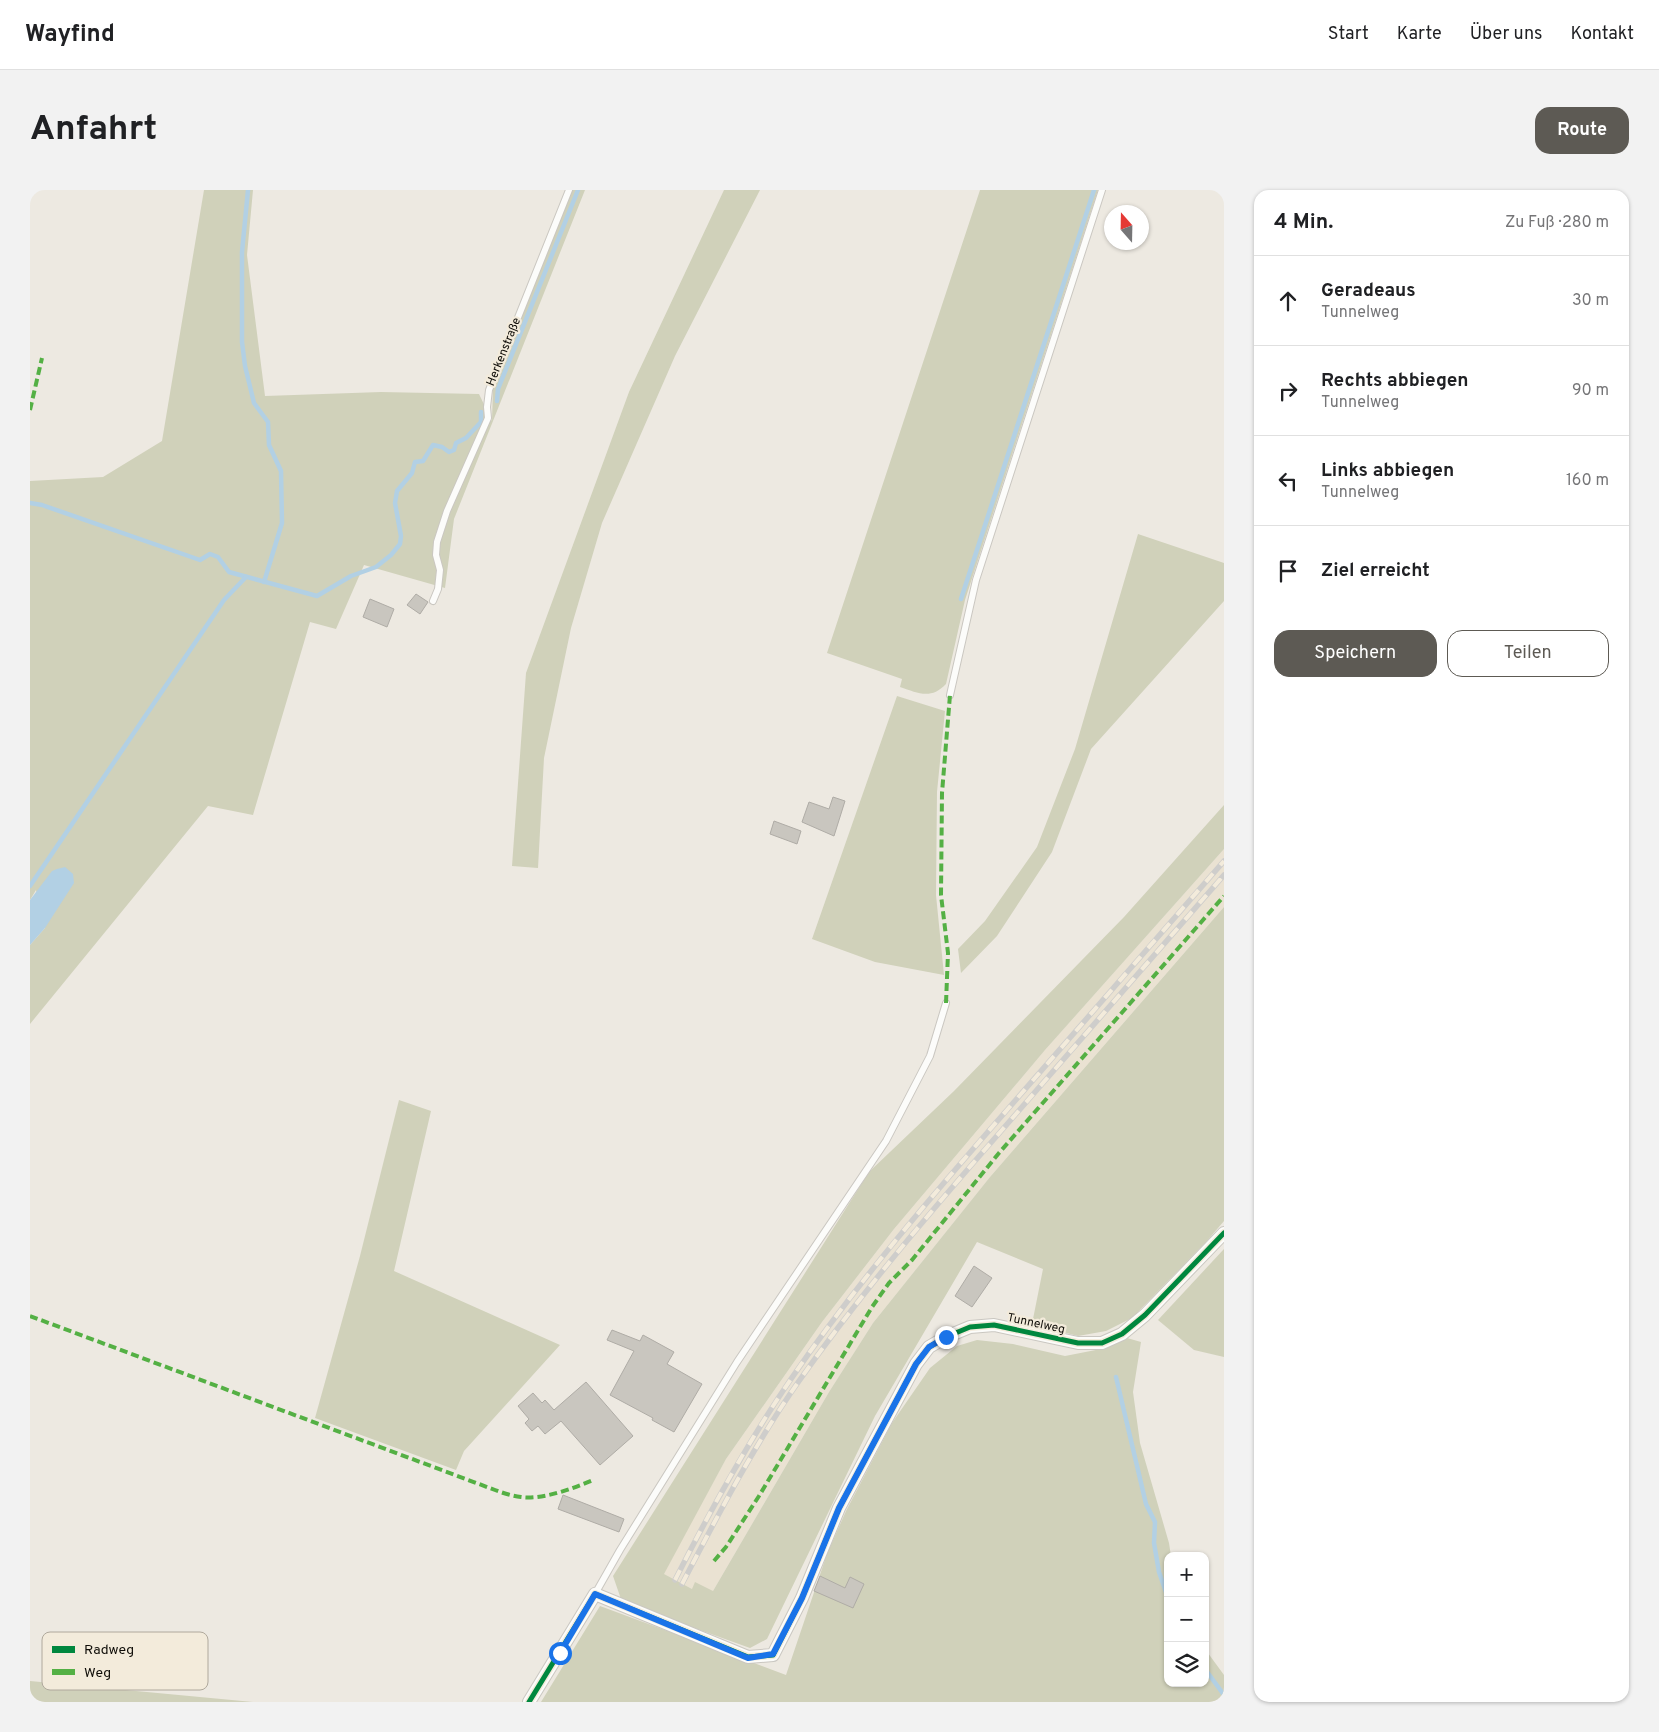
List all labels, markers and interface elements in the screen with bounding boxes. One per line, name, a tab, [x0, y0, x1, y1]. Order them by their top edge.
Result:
text: Wayfind	[25, 20, 115, 50]
text: Start	[1328, 23, 1369, 46]
text: Karte	[1397, 23, 1442, 46]
text: Über uns	[1470, 23, 1542, 46]
text: Kontakt	[1570, 23, 1634, 46]
button: Route	[1535, 107, 1629, 154]
text: Anfahrt	[30, 108, 157, 152]
north arrow	[1104, 205, 1149, 250]
text: 4 Min.	[1274, 209, 1333, 236]
text: Zu Fuß · 280 m	[1505, 213, 1609, 233]
text: Geradeaus	[1321, 279, 1416, 303]
icon: ahead	[1274, 287, 1302, 315]
text: 30 m	[1572, 291, 1609, 311]
text: Tunnelweg	[1321, 303, 1399, 323]
street label: Herkenstraße	[483, 315, 525, 389]
text: Rechts abbiegen	[1321, 369, 1469, 393]
icon: right	[1274, 377, 1302, 405]
text: 90 m	[1572, 381, 1609, 401]
text: Tunnelweg	[1321, 393, 1399, 413]
text: Links abbiegen	[1321, 459, 1454, 483]
icon: left	[1274, 467, 1302, 495]
text: 160 m	[1566, 471, 1609, 491]
text: Tunnelweg	[1321, 483, 1399, 503]
icon: arrive	[1274, 557, 1302, 585]
text: Ziel erreicht	[1321, 559, 1430, 583]
button: Speichern	[1274, 630, 1437, 677]
button: Teilen	[1447, 630, 1609, 677]
street label: Tunnelweg	[1006, 1310, 1066, 1338]
route end	[935, 1326, 958, 1349]
map controls	[1164, 1552, 1209, 1687]
button: +	[1164, 1552, 1209, 1597]
button: −	[1164, 1597, 1209, 1642]
legend	[42, 1632, 208, 1690]
text: Radweg	[84, 1642, 134, 1659]
route start	[549, 1642, 572, 1665]
button: layers	[1164, 1642, 1209, 1687]
text: Weg	[84, 1665, 111, 1682]

